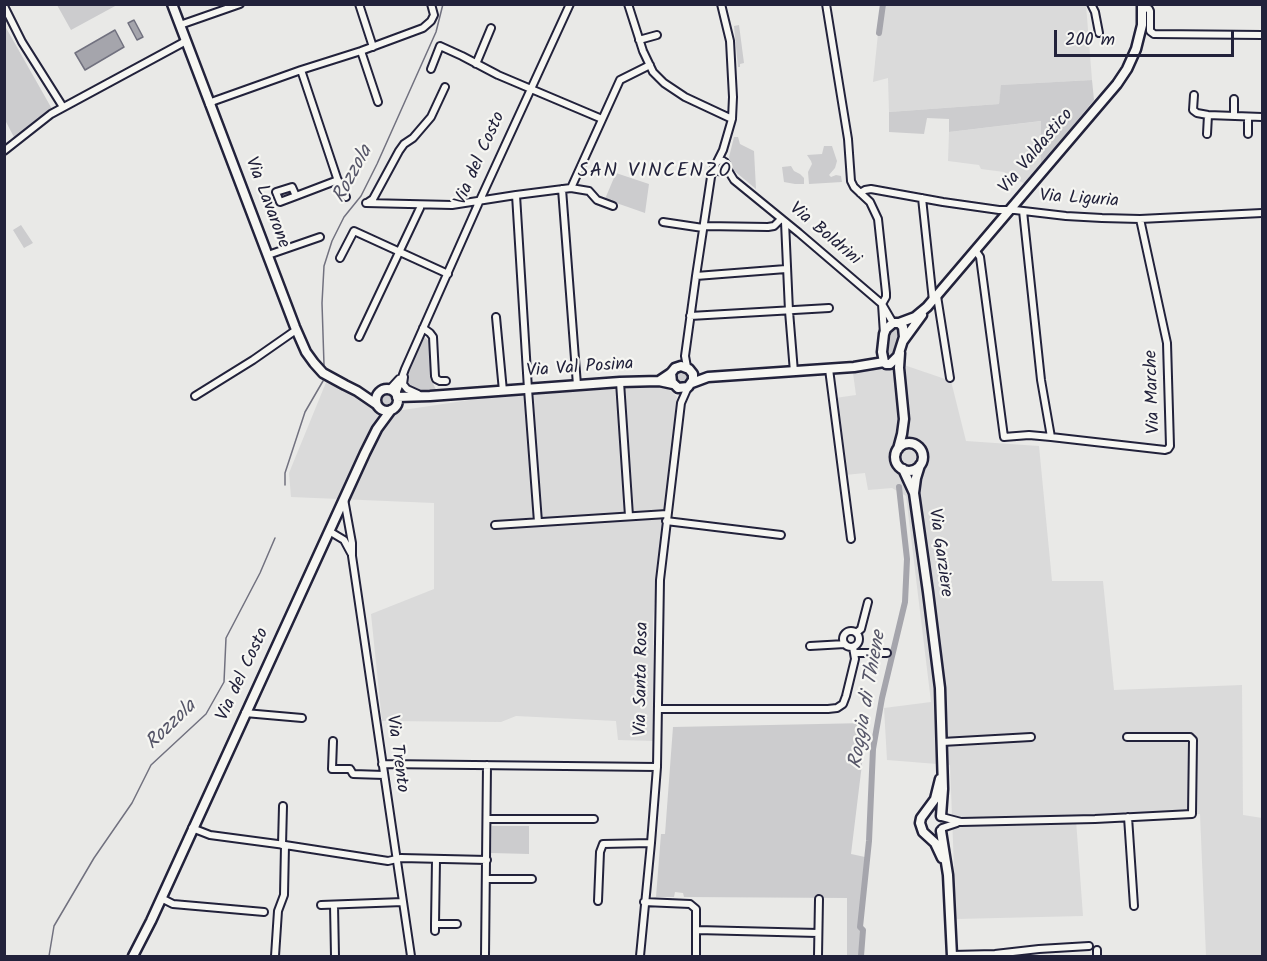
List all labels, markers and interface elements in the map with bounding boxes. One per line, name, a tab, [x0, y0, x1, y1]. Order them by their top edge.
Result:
scale bar	[1057, 18, 1237, 56]
text: 200 m	[1065, 26, 1115, 55]
street label: Via Valdastico	[995, 105, 1079, 199]
street label: Via del Costo	[451, 109, 511, 209]
water label: Rozzola	[329, 142, 379, 208]
street label: Via Lavarone	[239, 154, 293, 252]
district label: SAN VINCENZO	[578, 161, 732, 185]
street label: Via Liguria	[1039, 186, 1119, 214]
street label: Via Boldrini	[784, 199, 864, 271]
street label: Via Marche	[1142, 350, 1166, 434]
street label: Via Val Posina	[526, 354, 634, 384]
street label: Via Garziere	[922, 507, 956, 599]
street label: Via Santa Rosa	[631, 622, 655, 736]
street label: Via del Costo	[213, 625, 275, 725]
water label: Roggia di Thiene	[845, 629, 893, 771]
water label: Rozzola	[141, 696, 203, 756]
street label: Via Trento	[380, 714, 412, 794]

